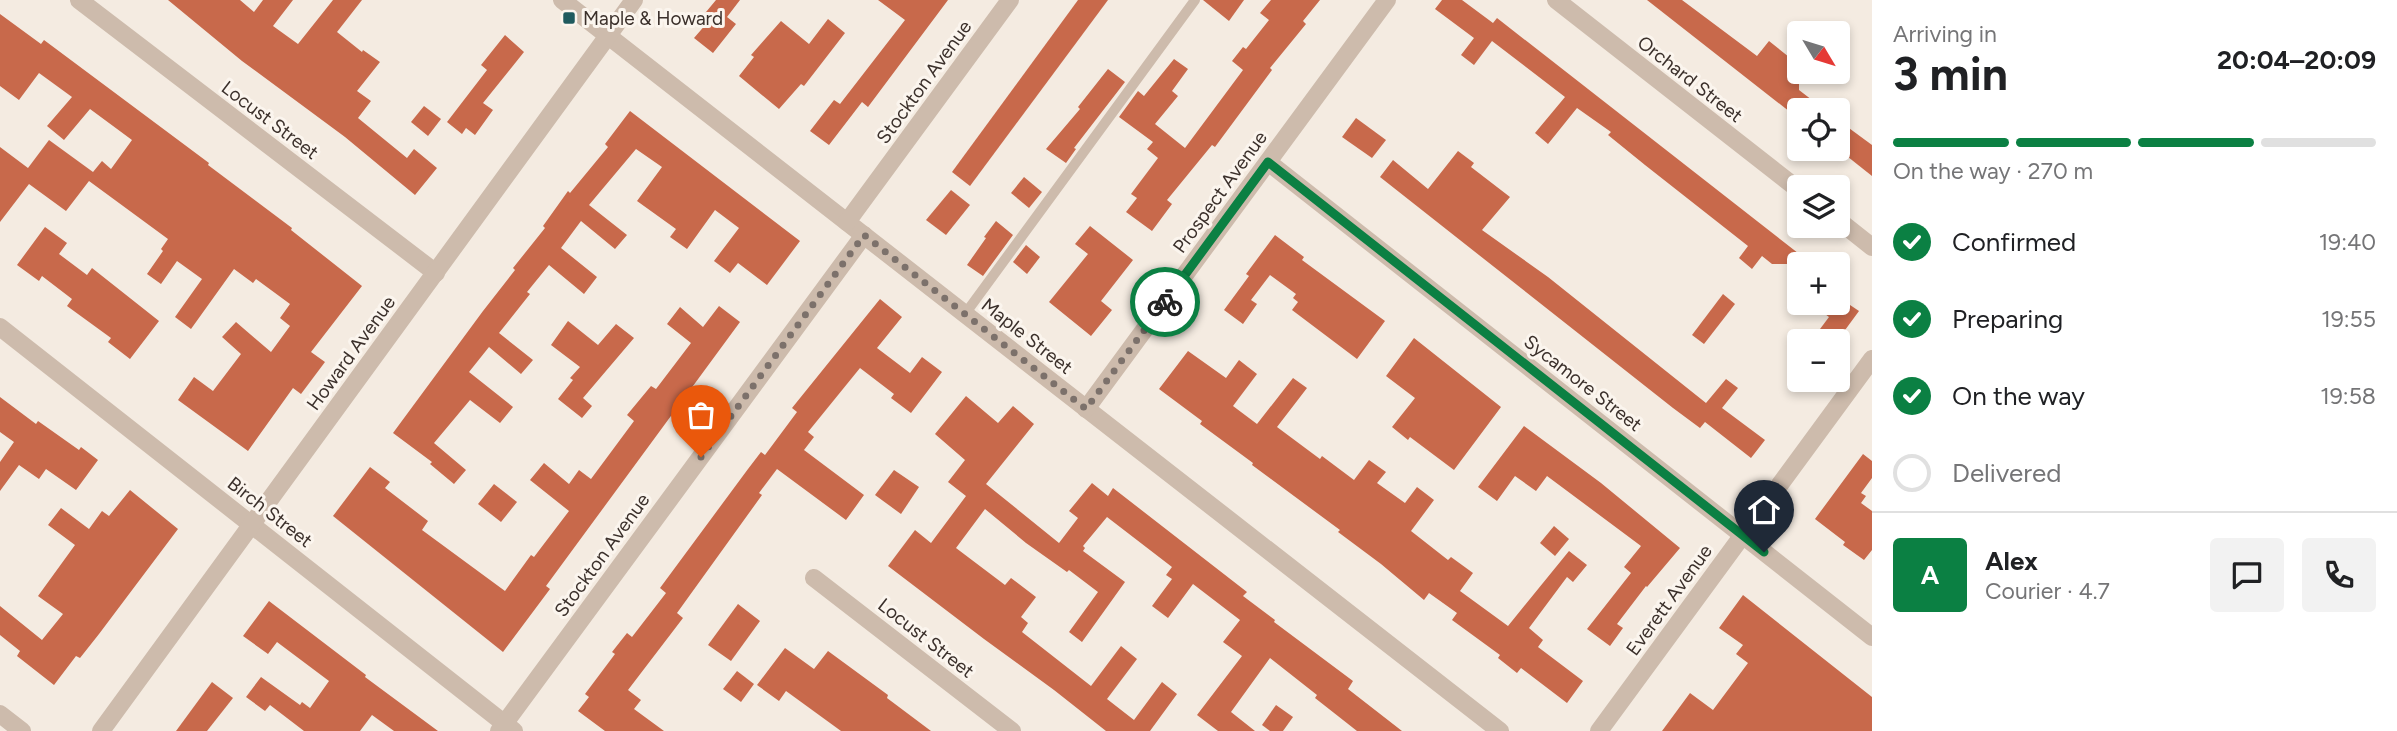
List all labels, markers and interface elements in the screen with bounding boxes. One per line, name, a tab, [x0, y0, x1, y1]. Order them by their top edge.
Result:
place label: Maple & Howard	[583, 7, 723, 30]
marker: Maple & Howard	[561, 10, 577, 26]
street label: Stockton Avenue	[871, 16, 977, 148]
text: Arriving in	[1893, 20, 1997, 48]
north arrow	[1787, 21, 1850, 84]
map controls	[1787, 21, 1850, 392]
street label: Orchard Street	[1633, 31, 1747, 127]
text: 20:04–20:09	[2217, 44, 2376, 76]
text: 3 min	[1893, 46, 2008, 102]
street label: Locust Street	[217, 76, 323, 164]
button: locate	[1787, 98, 1850, 161]
street label: Prospect Avenue	[1168, 126, 1272, 258]
text: On the way · 270 m	[1893, 157, 2093, 185]
button: layers	[1787, 175, 1850, 238]
icon: check	[1893, 223, 1931, 261]
text: Confirmed	[1952, 226, 2076, 258]
text: 19:40	[2319, 228, 2376, 256]
button: +	[1787, 252, 1850, 315]
courier	[1130, 267, 1200, 337]
icon: bike	[1146, 283, 1184, 321]
street label: Howard Avenue	[302, 291, 400, 415]
street label: Maple Street	[977, 293, 1077, 379]
icon: check	[1893, 300, 1931, 338]
text: Preparing	[1952, 303, 2063, 335]
text: 19:55	[2321, 305, 2376, 333]
button: −	[1787, 329, 1850, 392]
street label: Sycamore Street	[1519, 330, 1647, 436]
icon: check	[1893, 377, 1931, 415]
text: On the way	[1952, 380, 2085, 412]
text: 19:58	[2320, 382, 2376, 410]
pin	[671, 385, 731, 457]
icon: bag	[682, 396, 720, 434]
text: Delivered	[1952, 457, 2061, 489]
street label: Birch Street	[223, 472, 317, 552]
pin	[1734, 480, 1794, 552]
street label: Stockton Avenue	[549, 489, 655, 621]
icon: home	[1745, 491, 1783, 529]
button: chat	[2210, 538, 2284, 612]
button: phone	[2302, 538, 2376, 612]
street label: Everett Avenue	[1621, 540, 1717, 660]
text: Alex	[1985, 545, 2038, 577]
text: A	[1921, 559, 1939, 591]
text: Courier · 4.7	[1985, 577, 2110, 605]
street label: Locust Street	[873, 593, 979, 683]

